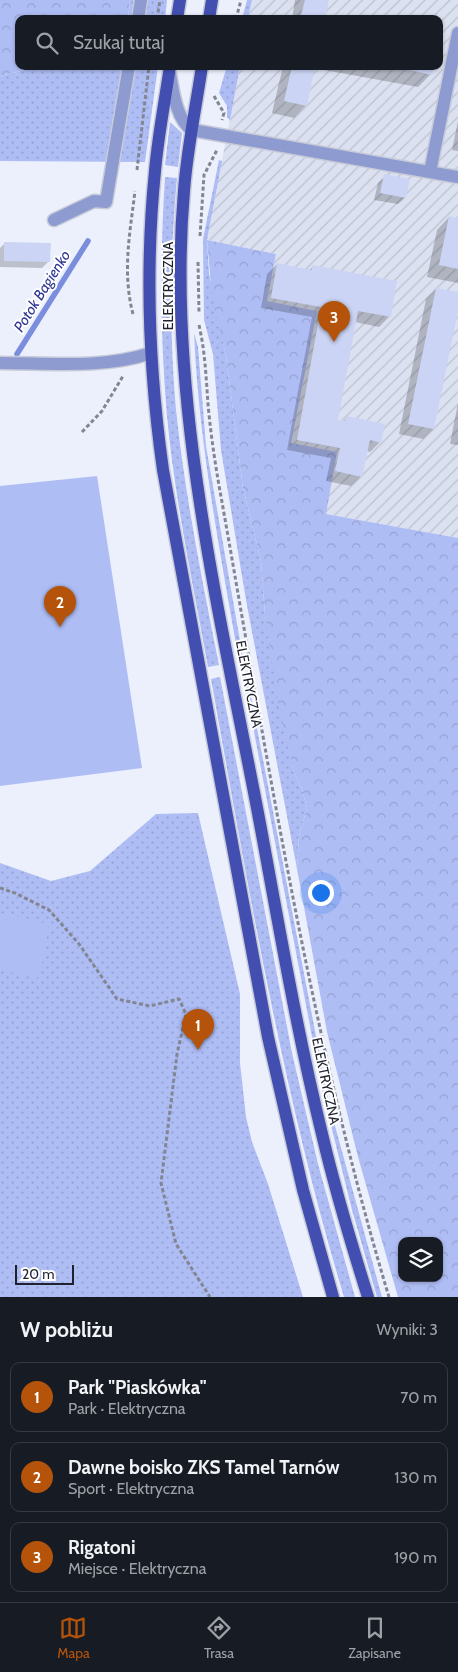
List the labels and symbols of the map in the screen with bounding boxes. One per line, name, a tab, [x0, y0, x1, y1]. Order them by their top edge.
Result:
street label: ELEKTRYCZNA	[159, 241, 177, 330]
water label: Potok Bagienko	[10, 247, 74, 335]
pin: 3	[318, 301, 350, 342]
pin: 2	[44, 586, 76, 627]
street label: ELEKTRYCZNA	[232, 639, 266, 730]
your location	[308, 880, 334, 906]
pin: 1	[182, 1009, 214, 1050]
street label: ELEKTRYCZNA	[308, 1036, 344, 1127]
scale bar	[15, 1262, 74, 1285]

